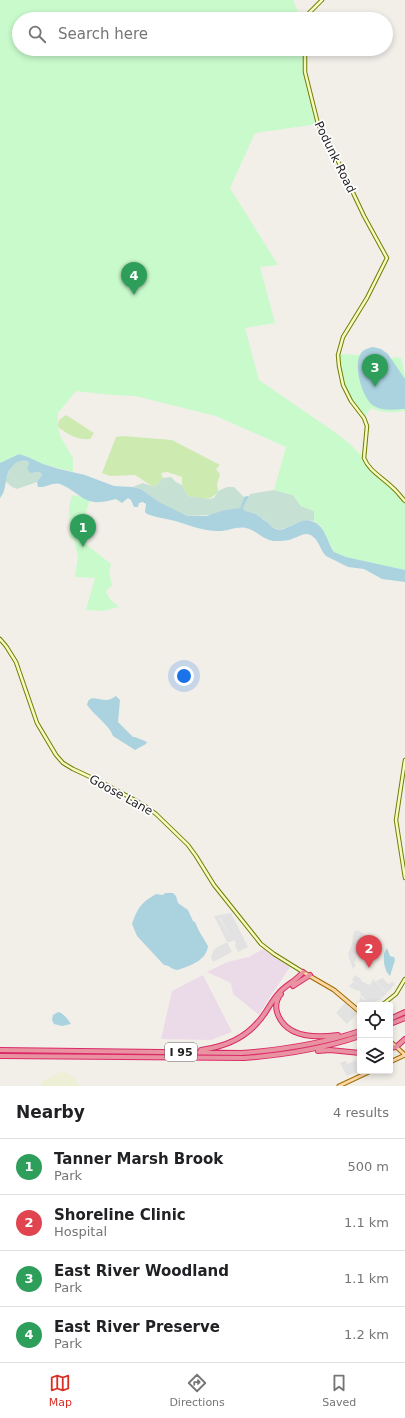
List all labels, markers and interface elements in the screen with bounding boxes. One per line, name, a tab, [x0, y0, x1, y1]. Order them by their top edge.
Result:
search box	[12, 12, 393, 56]
icon: search	[26, 23, 48, 45]
text: Search here	[58, 25, 148, 43]
street label: Podunk Road	[312, 119, 358, 195]
pin: 4	[121, 262, 147, 295]
pin: 3	[362, 354, 388, 387]
pin: 1	[70, 514, 96, 547]
your location	[174, 666, 194, 686]
street label: Goose Lane	[87, 772, 155, 818]
pin: 2	[356, 935, 382, 968]
map controls	[357, 1002, 393, 1074]
button: locate	[357, 1002, 393, 1038]
button: layers	[357, 1038, 393, 1074]
road number: I 95	[165, 1043, 197, 1061]
text: Nearby	[16, 1102, 85, 1122]
text: 4 results	[333, 1105, 389, 1120]
text: Tanner Marsh Brook	[54, 1150, 223, 1168]
text: 1	[24, 1159, 34, 1174]
text: 500 m	[347, 1159, 389, 1174]
text: Park	[54, 1168, 82, 1183]
text: Shoreline Clinic	[54, 1206, 186, 1224]
text: 2	[24, 1215, 34, 1230]
text: 1.1 km	[344, 1215, 389, 1230]
text: Hospital	[54, 1224, 107, 1239]
text: East River Woodland	[54, 1262, 229, 1280]
text: 3	[24, 1271, 34, 1286]
text: 1.1 km	[344, 1271, 389, 1286]
text: Park	[54, 1280, 82, 1295]
text: East River Preserve	[54, 1318, 220, 1336]
text: 4	[24, 1327, 34, 1342]
text: 1.2 km	[344, 1327, 389, 1342]
text: Park	[54, 1336, 82, 1351]
tab: Map	[49, 1372, 72, 1409]
tab: Directions	[169, 1372, 225, 1409]
tab: Saved	[322, 1372, 356, 1409]

